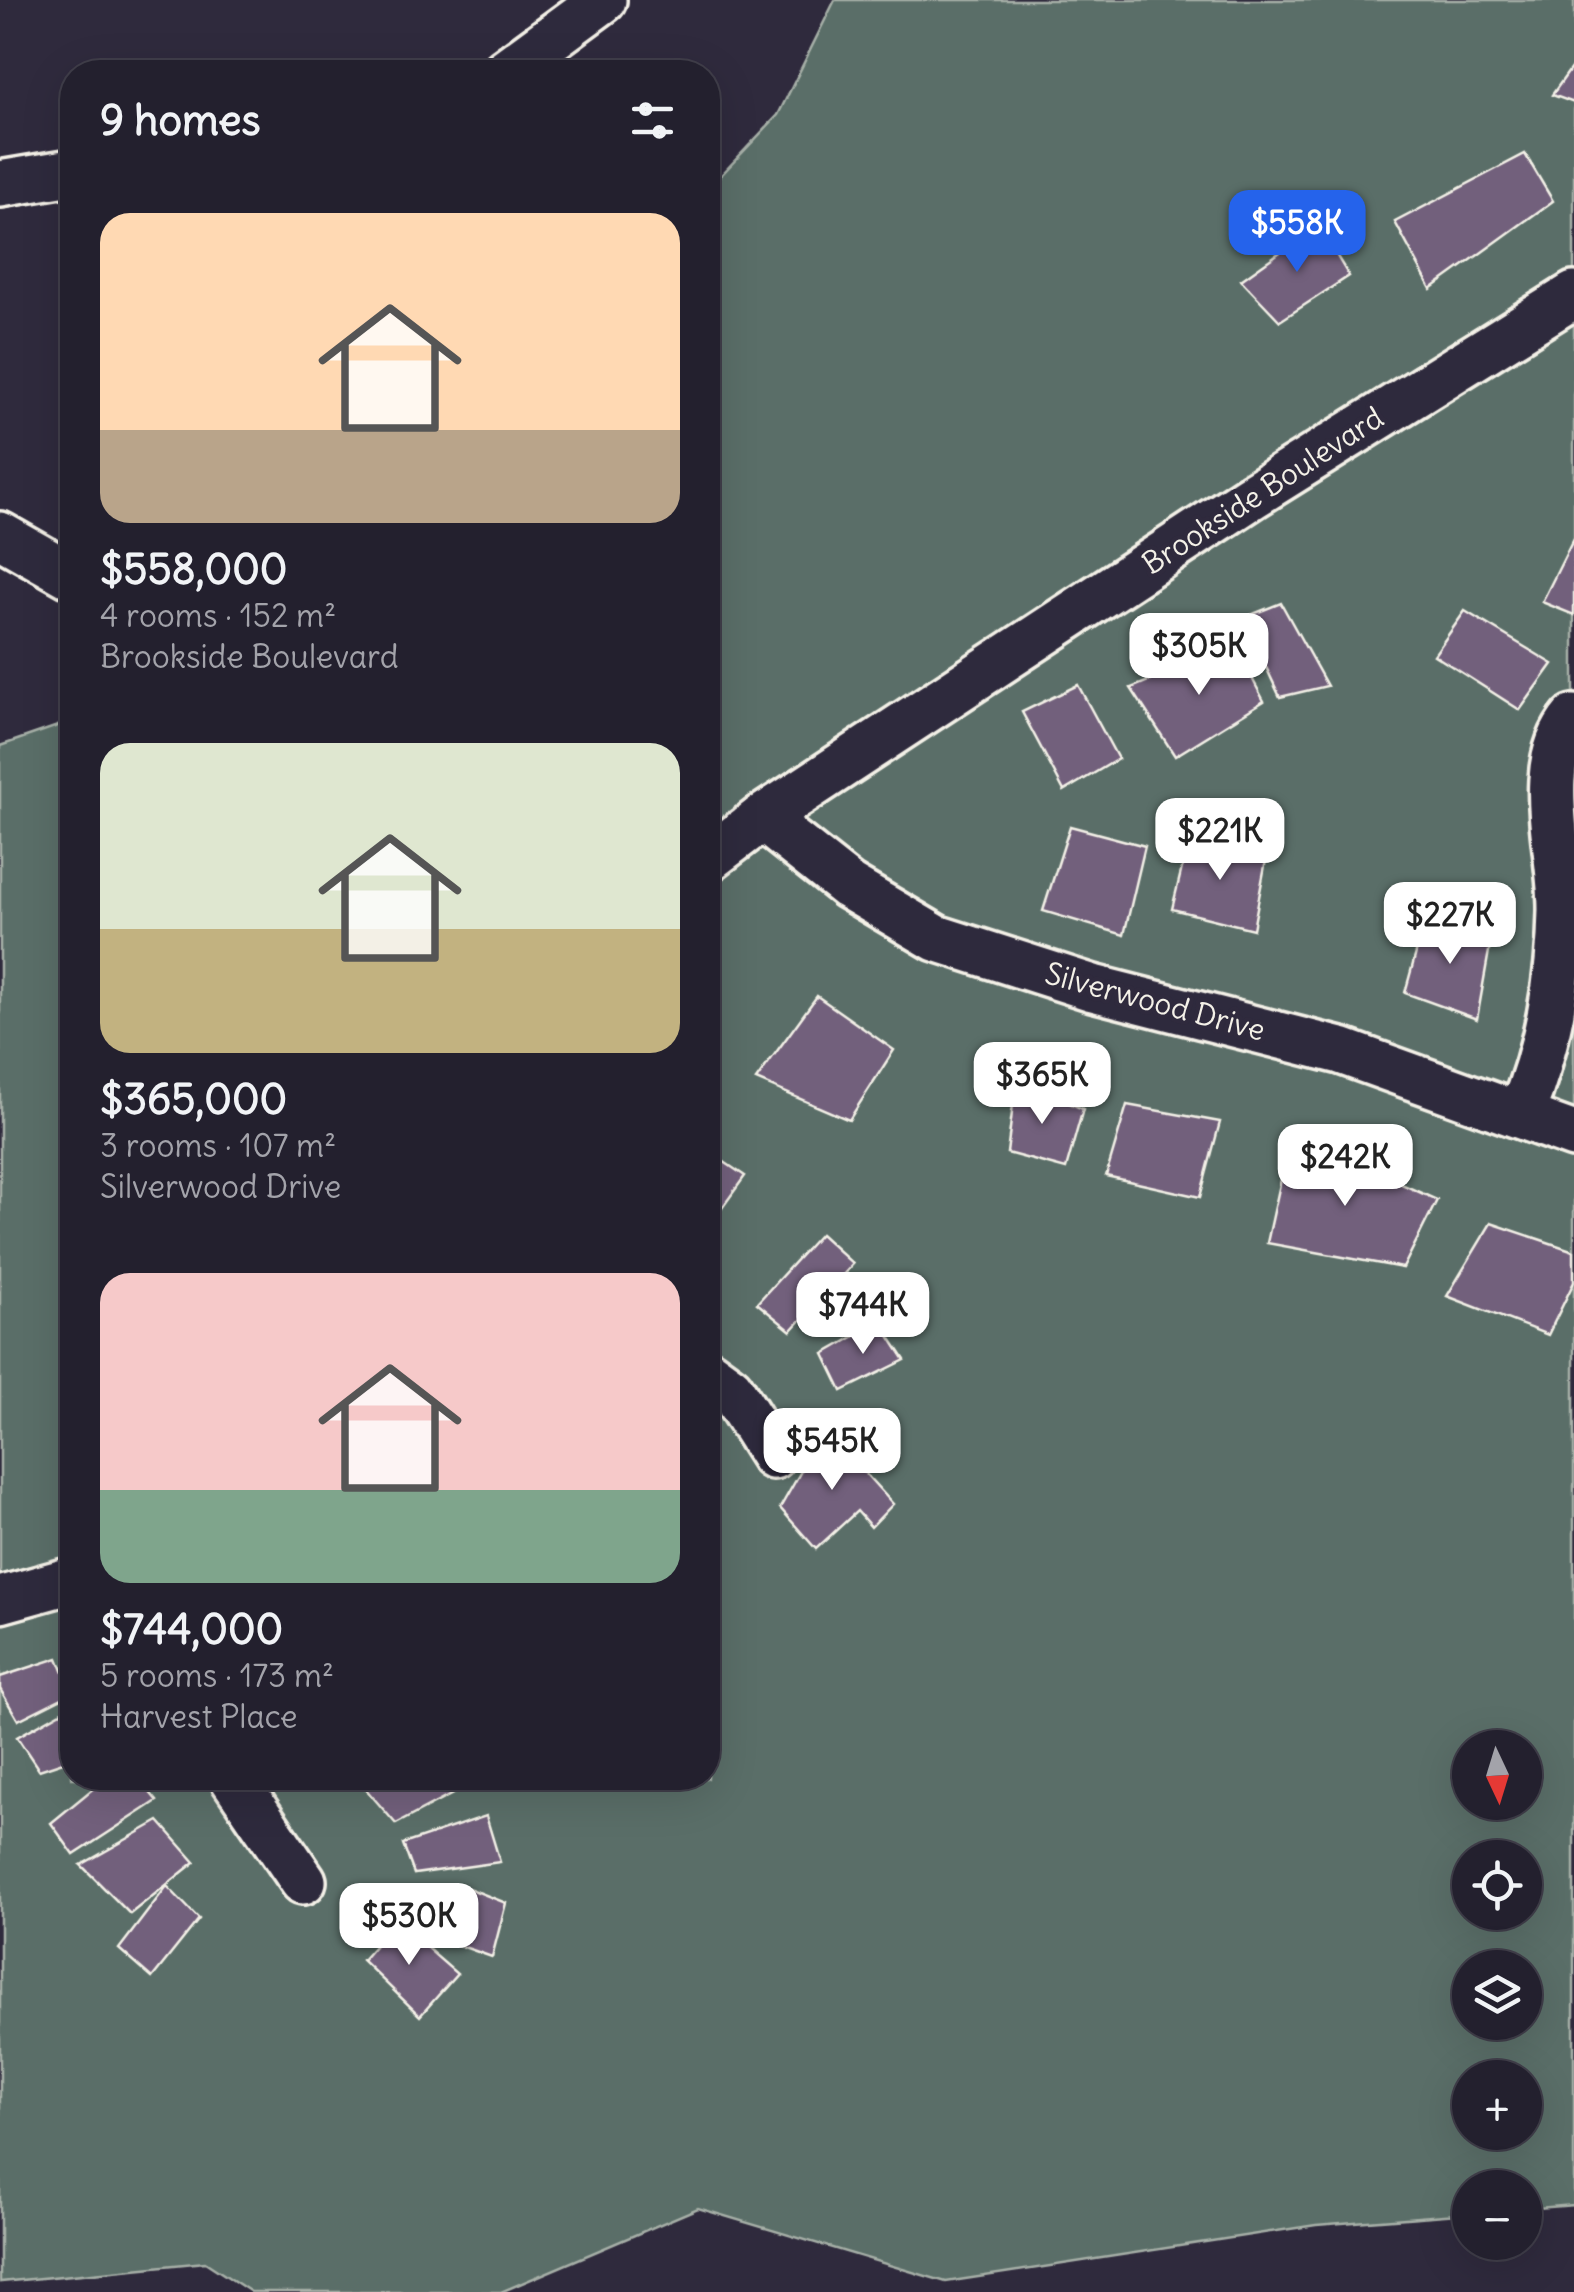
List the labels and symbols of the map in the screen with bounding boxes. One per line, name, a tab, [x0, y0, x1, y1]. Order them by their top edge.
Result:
pin: $558K	[1227, 190, 1367, 275]
street label: Brookside Boulevard	[1135, 398, 1390, 582]
pin: $305K	[1129, 613, 1269, 698]
pin: $221K	[1150, 798, 1290, 883]
pin: $227K	[1380, 882, 1520, 967]
street label: Silverwood Drive	[1041, 953, 1269, 1049]
pin: $365K	[972, 1042, 1112, 1127]
pin: $242K	[1275, 1124, 1415, 1209]
pin: $744K	[793, 1272, 933, 1357]
pin: $545K	[762, 1408, 902, 1493]
north arrow	[1452, 1730, 1542, 1820]
pin: $530K	[339, 1883, 479, 1968]

